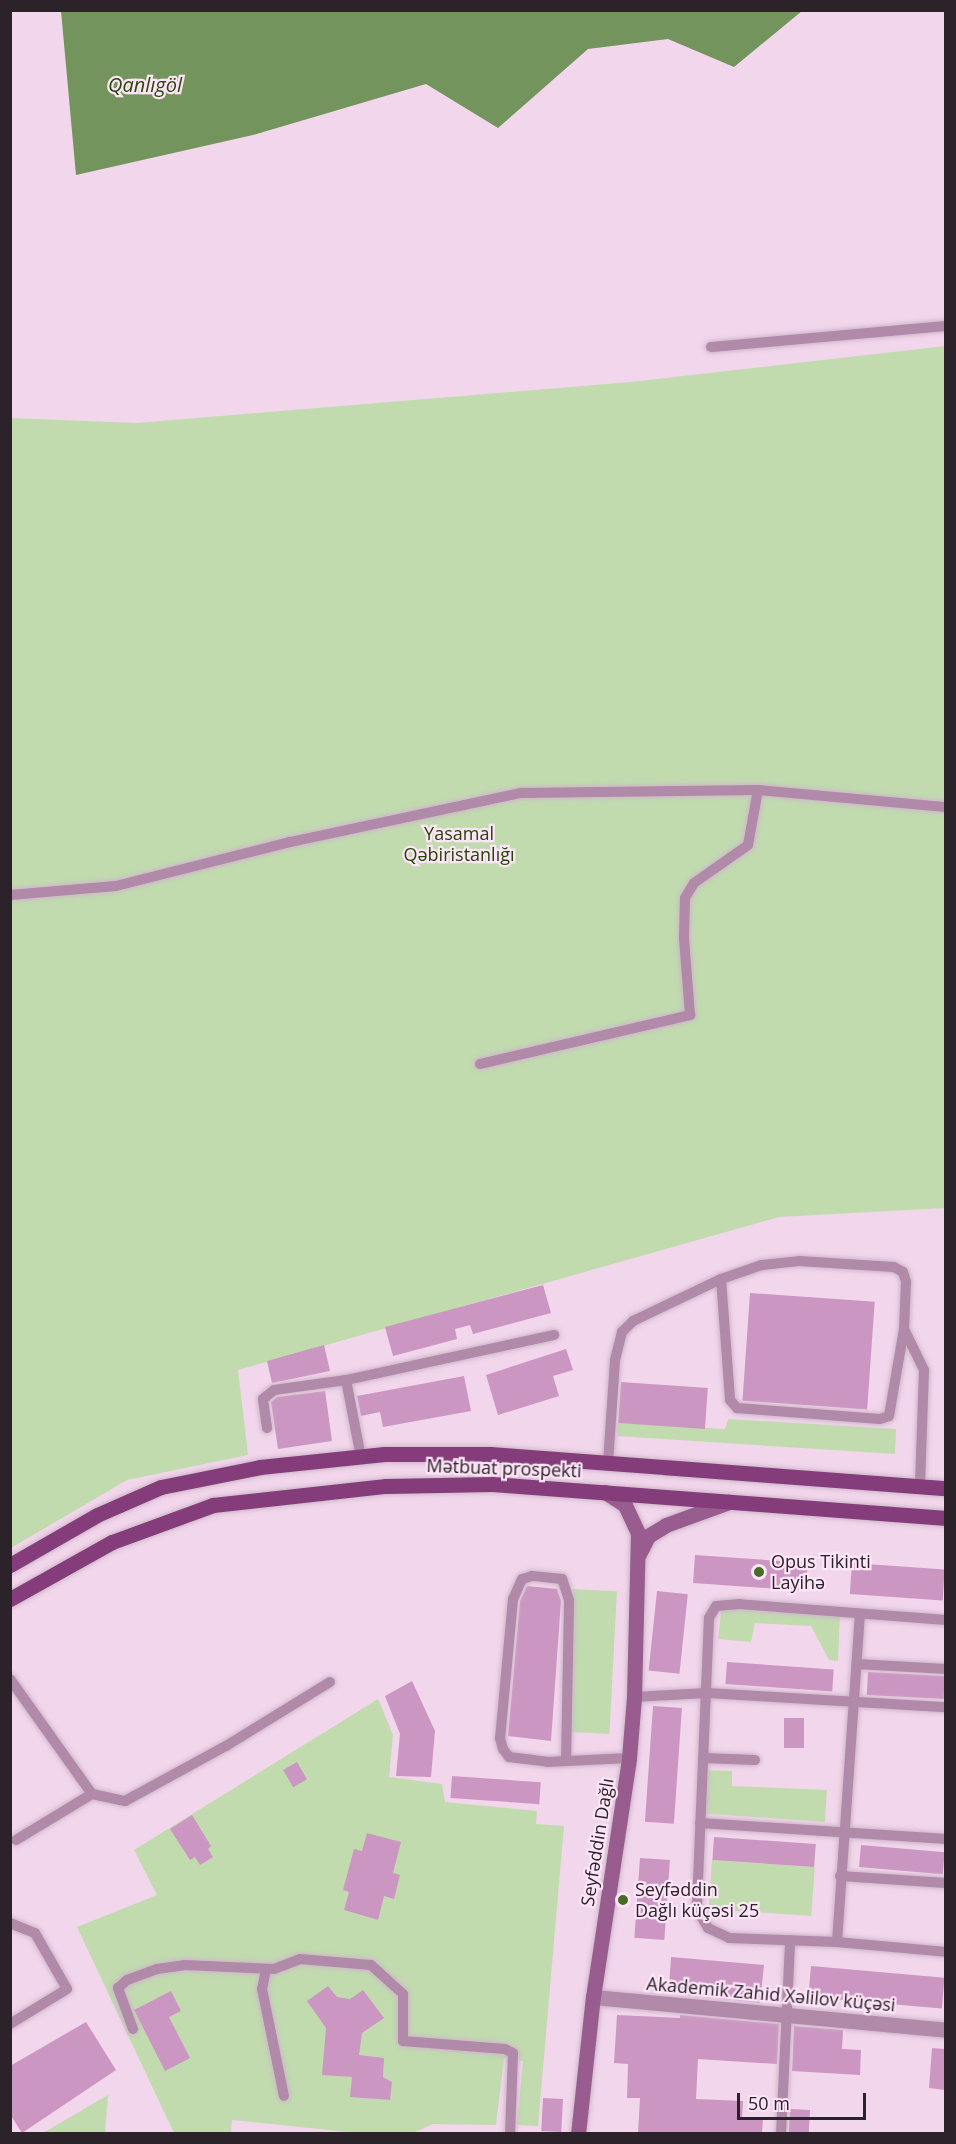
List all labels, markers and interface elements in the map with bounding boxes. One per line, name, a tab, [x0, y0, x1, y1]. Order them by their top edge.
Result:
water label: Qanlıgöl	[108, 72, 182, 96]
park label: Yasamal Qəbiristanlığı	[403, 823, 515, 866]
street label: Mətbuat prospekti	[426, 1454, 582, 1482]
place label: Opus Tikinti Layihə	[771, 1551, 871, 1594]
marker: Opus Tikinti Layihə	[752, 1565, 766, 1579]
street label: Seyfəddin Dağlı	[576, 1776, 618, 1908]
place label: Seyfəddin Dağlı küçəsi 25	[635, 1879, 759, 1922]
marker: Seyfəddin Dağlı küçəsi 25	[616, 1893, 630, 1907]
street label: Akademik Zahid Xəlilov küçəsi	[646, 1972, 896, 2016]
scale bar	[740, 2081, 869, 2119]
text: 50 m	[748, 2091, 790, 2115]

